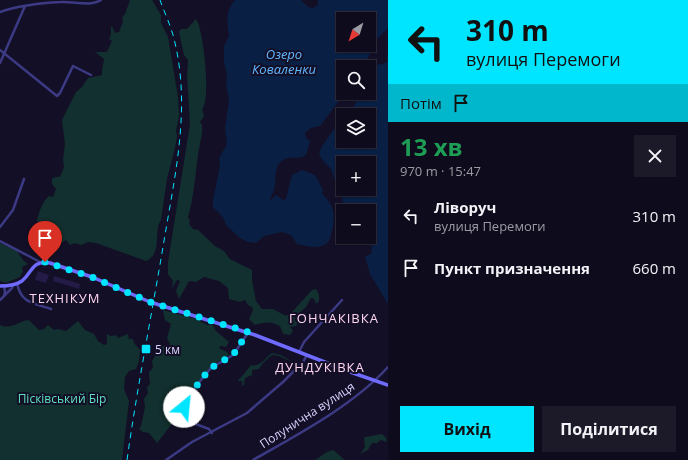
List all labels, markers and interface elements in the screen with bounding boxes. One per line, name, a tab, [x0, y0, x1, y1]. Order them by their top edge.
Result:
text: 310 m	[466, 11, 549, 49]
north arrow	[336, 12, 376, 52]
map controls	[336, 12, 376, 244]
icon: left	[400, 16, 452, 68]
water label: Озеро Коваленки	[252, 45, 316, 78]
text: вулиця Перемоги	[466, 47, 621, 71]
button: search	[336, 60, 376, 100]
icon: arrive	[450, 92, 472, 114]
text: Потім	[400, 93, 442, 113]
button: layers	[336, 108, 376, 148]
text: 13 хв	[400, 130, 463, 163]
button: close	[634, 135, 676, 177]
button: +	[336, 156, 376, 196]
text: 970 m · 15:47	[400, 162, 481, 180]
text: Ліворуч	[434, 197, 496, 217]
button: −	[336, 204, 376, 244]
icon: left	[400, 205, 422, 227]
text: 310 m	[632, 206, 676, 226]
text: вулиця Перемоги	[434, 217, 546, 235]
pin	[28, 221, 62, 262]
icon: arrive	[34, 227, 56, 249]
icon: arrive	[400, 257, 422, 279]
text: Пункт призначення	[434, 258, 590, 278]
text: 660 m	[632, 258, 676, 278]
district label: ТЕХНІКУМ	[30, 289, 100, 307]
district label: ГОНЧАКІВКА	[289, 309, 379, 327]
place label: 5 км	[155, 341, 180, 358]
marker: 5 км	[140, 343, 152, 355]
district label: ДУНДУКІВКА	[275, 358, 365, 376]
street label: Полунична вулиця	[256, 378, 358, 452]
position arrow	[163, 386, 205, 428]
park label: Пісківський Бір	[18, 390, 106, 407]
button: Вихід	[400, 406, 534, 452]
button: Поділитися	[542, 406, 676, 452]

